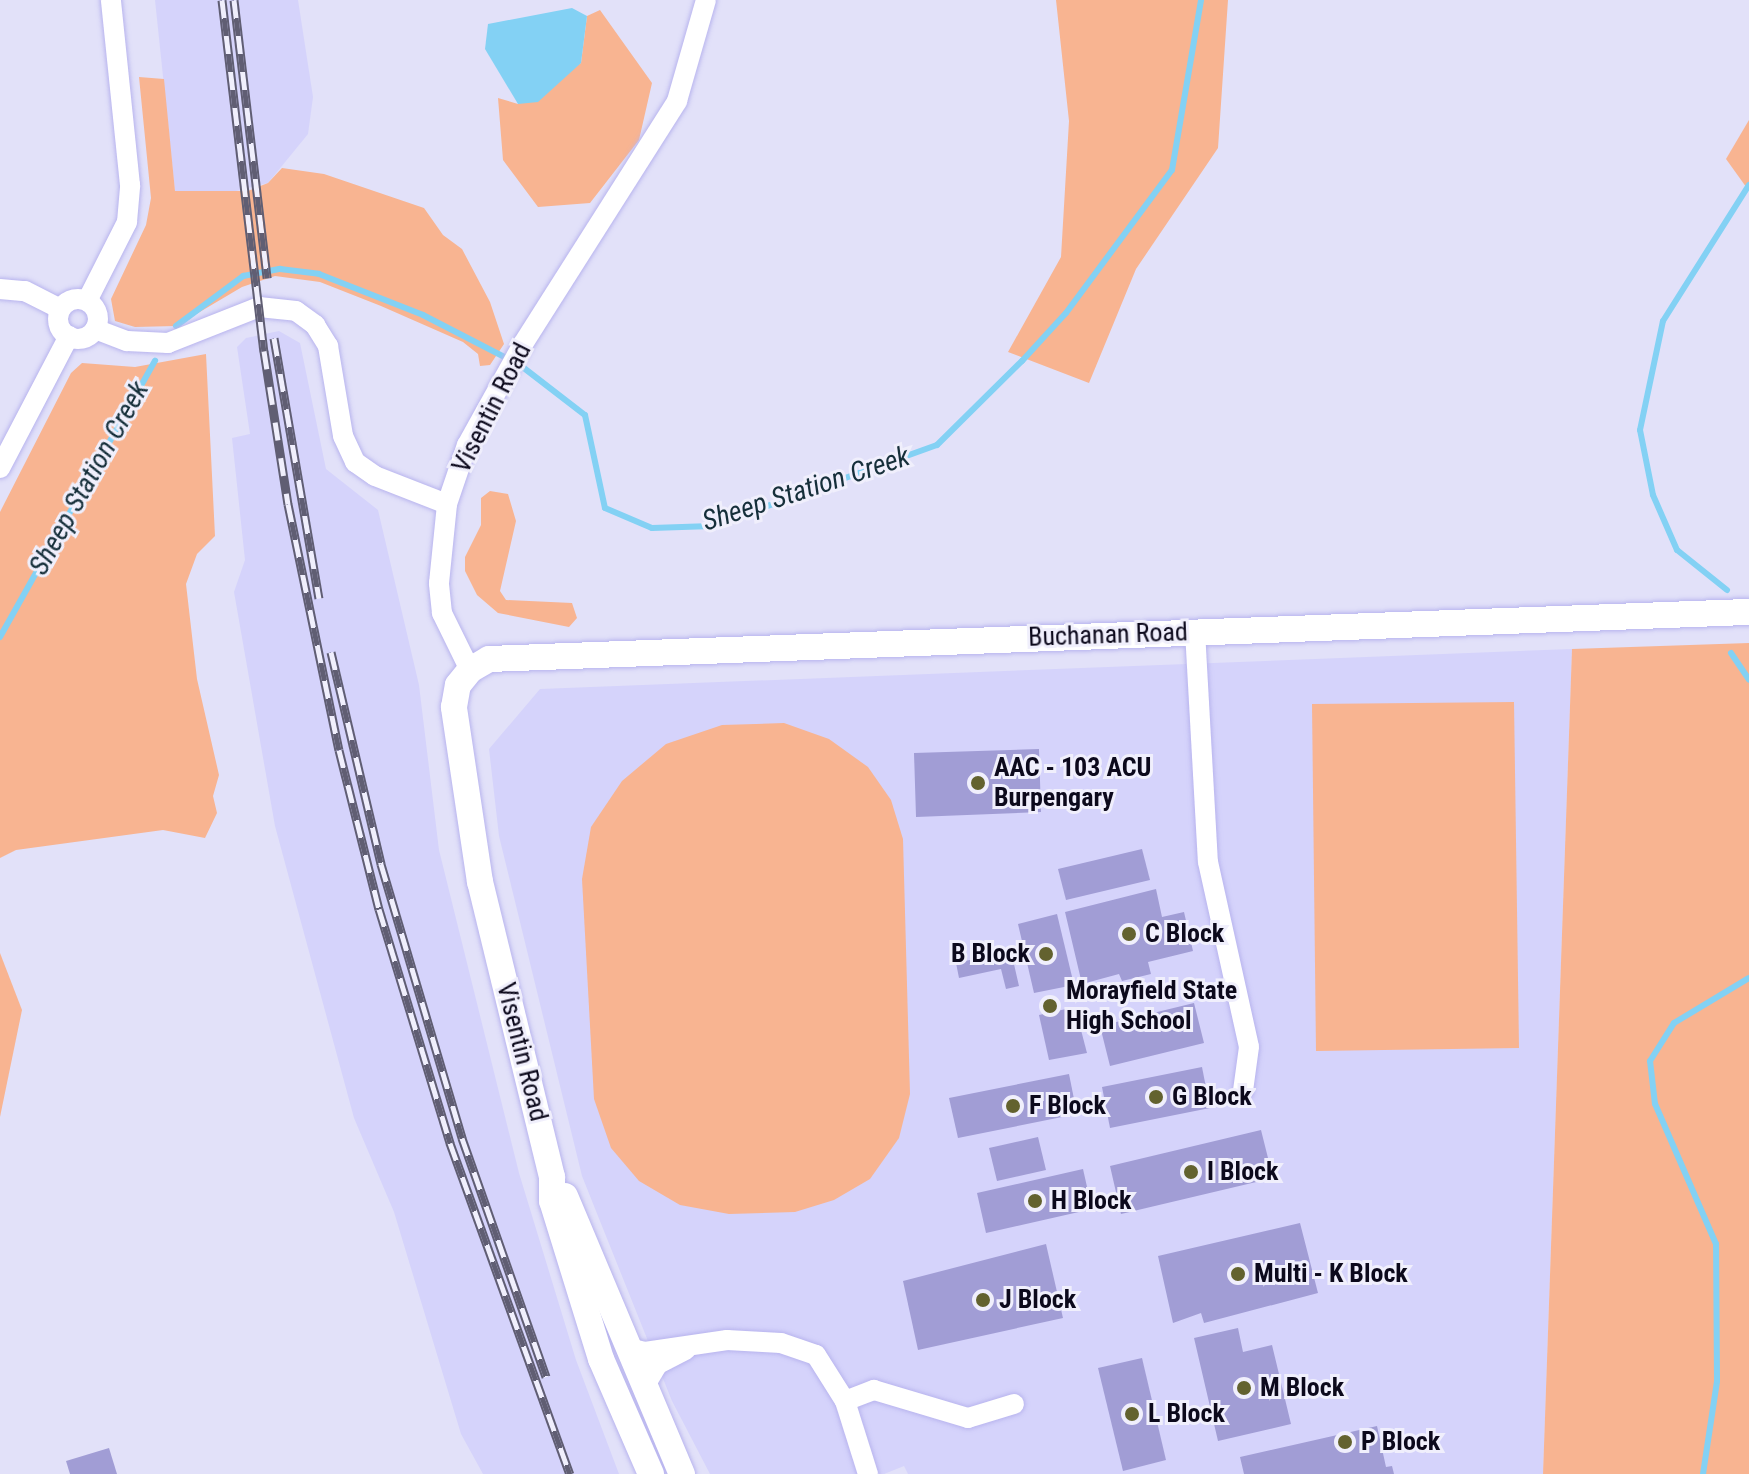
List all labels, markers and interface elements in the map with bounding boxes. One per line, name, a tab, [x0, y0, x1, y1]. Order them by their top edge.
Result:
street label: Visentin Road	[446, 338, 538, 478]
water label: Sheep Station Creek	[22, 375, 156, 581]
water label: Sheep Station Creek	[698, 440, 914, 538]
street label: Buchanan Road	[1028, 617, 1188, 653]
place label: AAC - 103 ACU Burpengary	[994, 752, 1151, 814]
marker: AAC - 103 ACU Burpengary	[969, 774, 987, 792]
place label: C Block	[1145, 918, 1224, 950]
marker: C Block	[1120, 925, 1138, 943]
place label: B Block	[951, 938, 1030, 970]
marker: B Block	[1037, 945, 1055, 963]
place label: Morayfield State High School	[1066, 975, 1237, 1036]
street label: Visentin Road	[490, 980, 554, 1124]
marker: Morayfield State High School	[1041, 997, 1059, 1015]
place label: G Block	[1172, 1081, 1252, 1113]
marker: G Block	[1147, 1088, 1165, 1106]
place label: F Block	[1029, 1090, 1106, 1122]
marker: F Block	[1004, 1097, 1022, 1115]
place label: I Block	[1207, 1156, 1278, 1188]
marker: I Block	[1182, 1163, 1200, 1181]
place label: H Block	[1051, 1185, 1131, 1217]
marker: H Block	[1026, 1192, 1044, 1210]
place label: Multi - K Block	[1254, 1258, 1408, 1290]
marker: Multi - K Block	[1229, 1265, 1247, 1283]
place label: J Block	[999, 1284, 1076, 1316]
marker: J Block	[974, 1291, 992, 1309]
place label: M Block	[1260, 1372, 1344, 1404]
marker: M Block	[1235, 1379, 1253, 1397]
place label: L Block	[1148, 1398, 1225, 1430]
marker: L Block	[1123, 1405, 1141, 1423]
place label: P Block	[1361, 1426, 1440, 1458]
marker: P Block	[1336, 1433, 1354, 1451]

